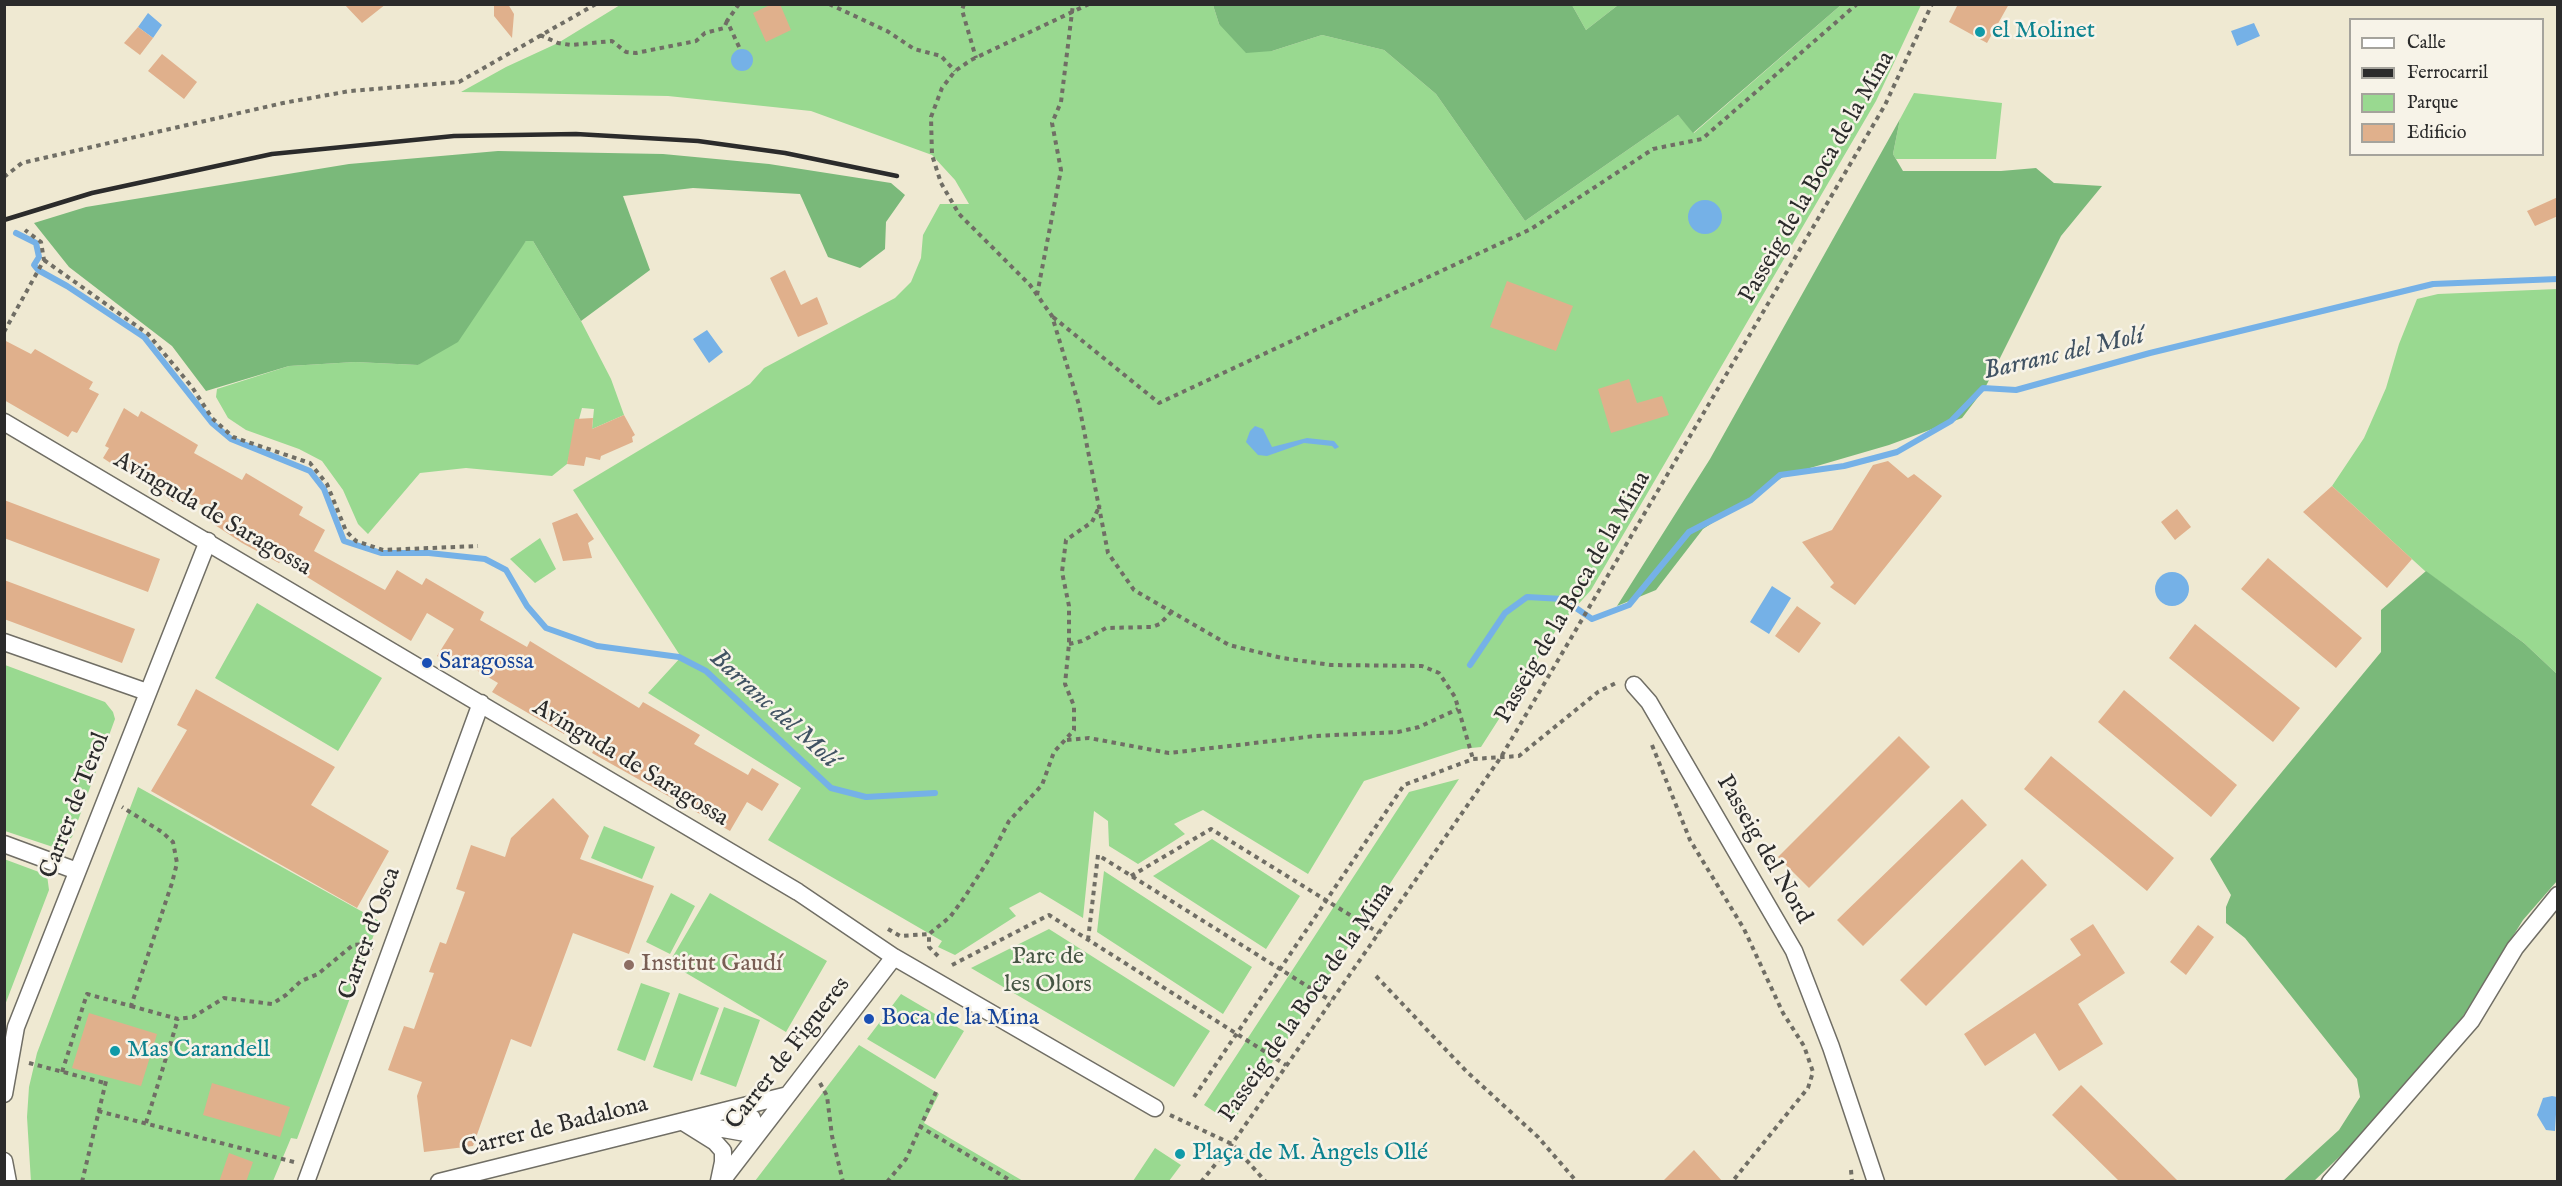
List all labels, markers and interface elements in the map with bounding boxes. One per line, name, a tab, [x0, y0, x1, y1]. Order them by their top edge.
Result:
place label: el Molinet	[1992, 18, 2095, 46]
legend	[2349, 18, 2544, 156]
marker: el Molinet	[1973, 25, 1987, 39]
text: Calle	[2407, 32, 2446, 55]
street label: Passeig de la Boca de la Mina	[1734, 47, 1902, 309]
text: Ferrocarril	[2407, 62, 2488, 85]
text: Parque	[2407, 92, 2458, 115]
text: Edificio	[2407, 122, 2467, 145]
water label: Barranc del Molí	[1981, 321, 2147, 389]
street label: Avinguda de Saragossa	[108, 447, 316, 583]
street label: Passeig de la Boca de la Mina	[1490, 467, 1658, 729]
water label: Barranc del Molí	[702, 644, 844, 776]
place label: Saragossa	[439, 649, 534, 677]
marker: Saragossa	[420, 656, 434, 670]
street label: Avinguda de Saragossa	[527, 694, 733, 834]
street label: Carrer de Terol	[35, 729, 117, 883]
street label: Passeig del Nord	[1709, 771, 1817, 929]
street label: Carrer d'Osca	[334, 864, 408, 1004]
street label: Passeig de la Boca de la Mina	[1214, 878, 1402, 1128]
park label: Parc de les Olors	[1004, 944, 1092, 1000]
place label: Institut Gaudí	[641, 951, 782, 979]
marker: Institut Gaudí	[622, 958, 636, 972]
street label: Carrer de Figueres	[720, 972, 858, 1136]
place label: Boca de la Mina	[881, 1005, 1039, 1033]
marker: Boca de la Mina	[862, 1012, 876, 1026]
place label: Mas Carandell	[127, 1037, 270, 1065]
marker: Mas Carandell	[108, 1044, 122, 1058]
street label: Carrer de Badalona	[459, 1091, 651, 1165]
place label: Plaça de M. Àngels Ollé	[1192, 1140, 1428, 1168]
marker: Plaça de M. Àngels Ollé	[1173, 1147, 1187, 1161]

